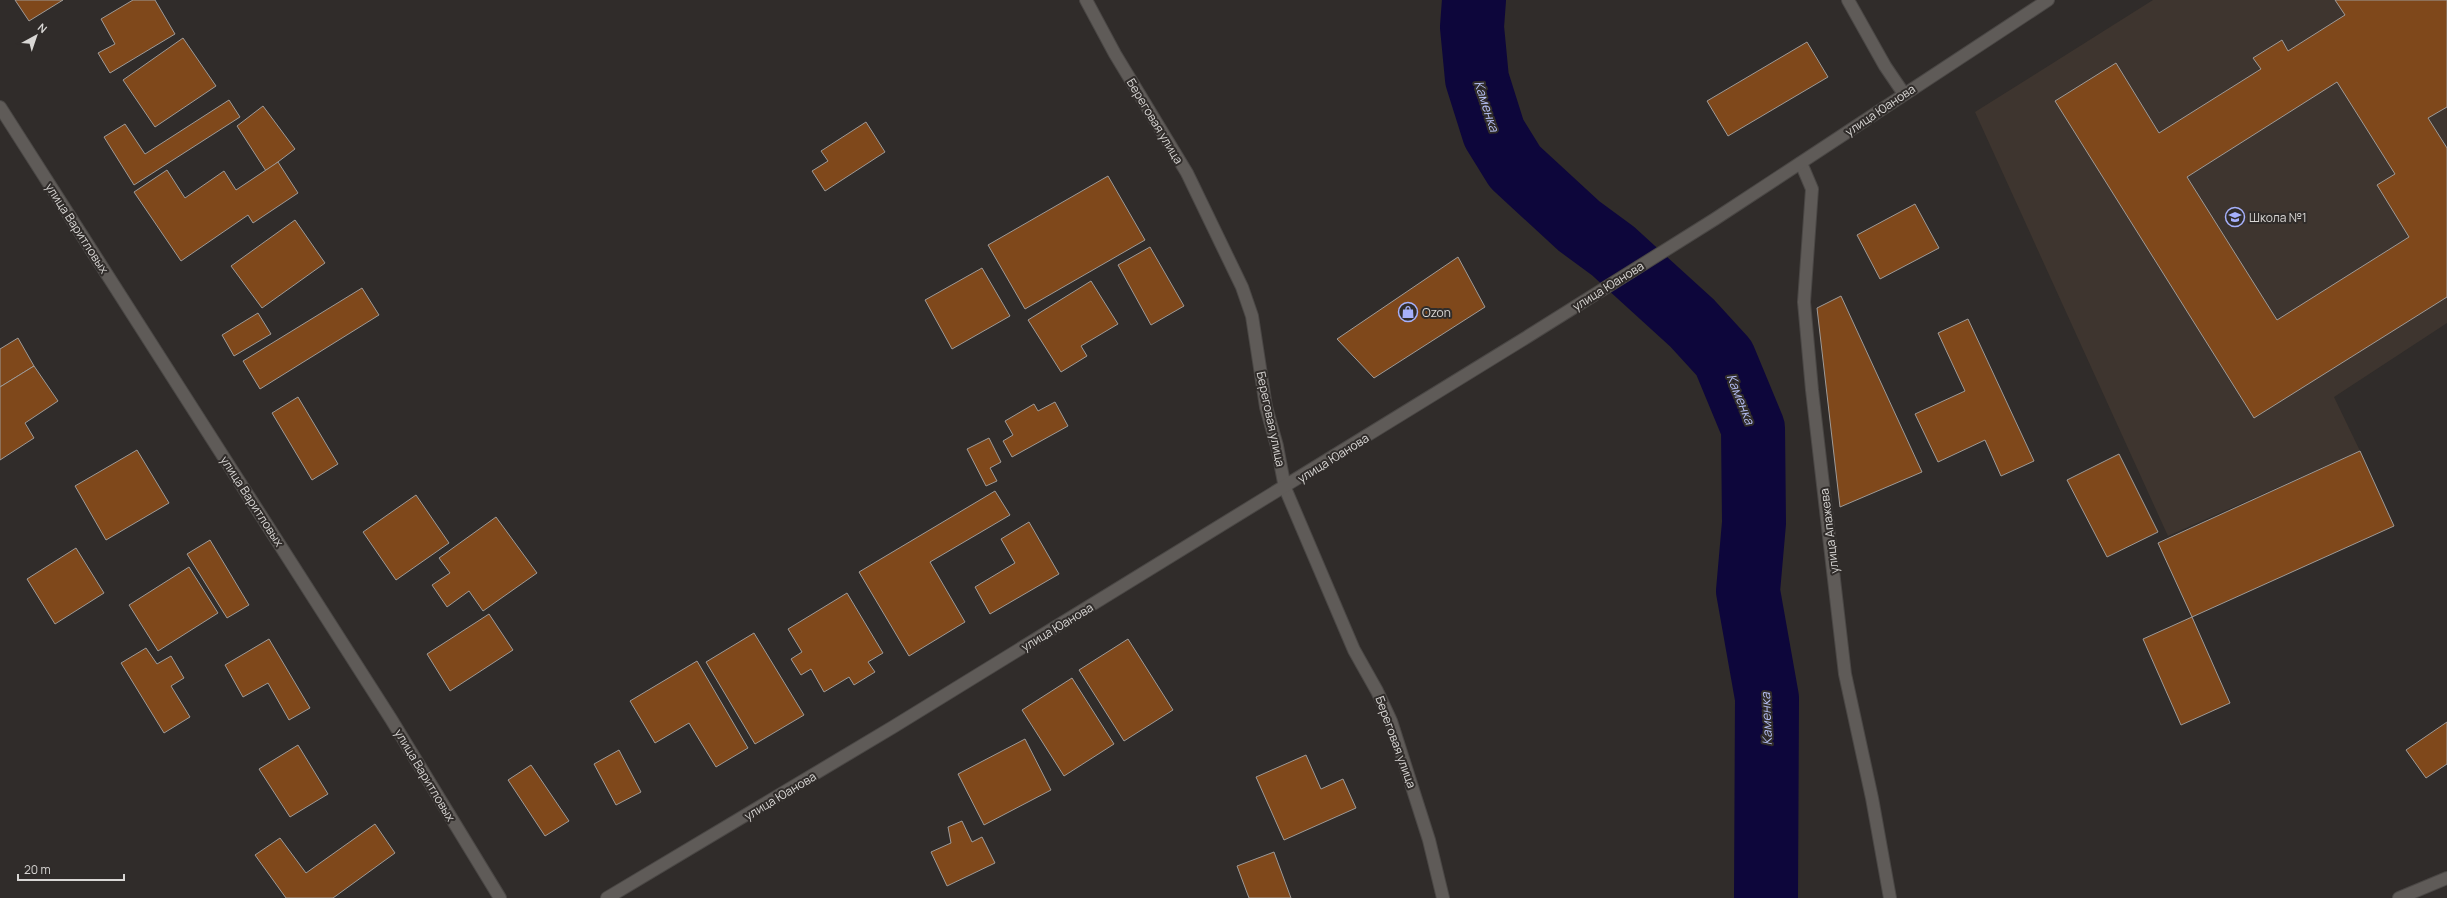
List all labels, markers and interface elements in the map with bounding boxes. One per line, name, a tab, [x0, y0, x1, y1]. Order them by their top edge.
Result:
north arrow	[16, 16, 56, 56]
text: N	[35, 20, 51, 36]
street label: Береговая улица	[1123, 75, 1187, 167]
water label: Каменка	[1470, 78, 1504, 135]
street label: улица Юанова	[1842, 80, 1918, 140]
street label: улица Варитловых	[41, 179, 113, 277]
school or university icon: Школа №1	[2224, 206, 2246, 228]
place label: Школа №1	[2249, 209, 2307, 226]
street label: улица Юанова	[1569, 257, 1647, 315]
shop icon: Ozon	[1397, 301, 1419, 323]
place label: Ozon	[1422, 304, 1451, 321]
street label: Береговая улица	[1253, 370, 1289, 468]
water label: Каменка	[1723, 371, 1760, 428]
street label: улица Юанова	[1294, 429, 1372, 487]
street label: улица Варитловых	[216, 452, 288, 550]
street label: улица Апажева	[1815, 487, 1843, 575]
street label: улица Юанова	[1018, 599, 1096, 655]
water label: Каменка	[1756, 691, 1776, 746]
street label: Береговая улица	[1371, 694, 1421, 790]
street label: улица Варитловых	[391, 726, 460, 825]
street label: улица Юанова	[741, 768, 819, 824]
scale bar	[18, 856, 124, 882]
text: 20 m	[24, 861, 51, 878]

